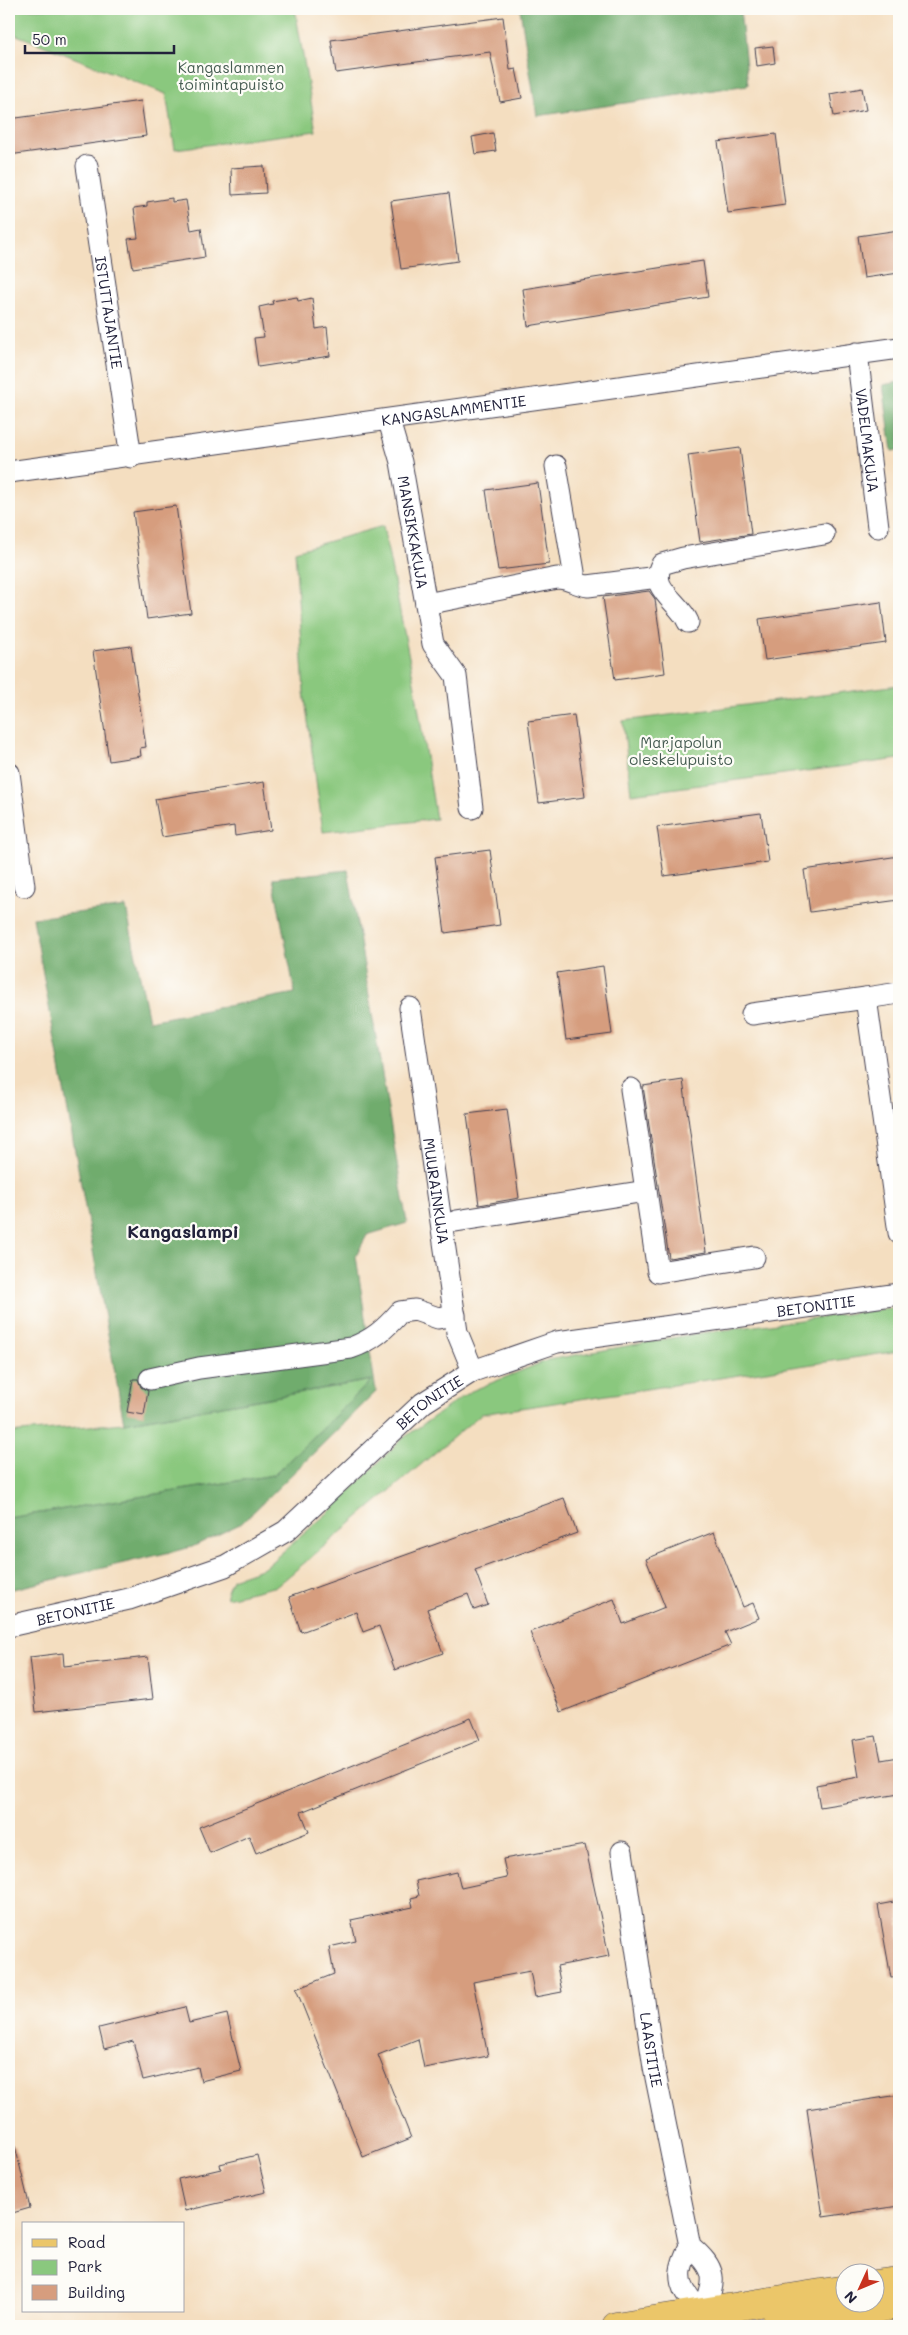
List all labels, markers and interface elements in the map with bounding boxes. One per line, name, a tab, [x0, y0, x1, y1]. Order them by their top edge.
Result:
scale bar	[25, 22, 174, 54]
text: 50 m	[32, 29, 67, 49]
park label: Kangaslammen toimintapuisto	[178, 57, 284, 94]
street label: ISTUTTAJANTIE	[91, 255, 128, 370]
street label: VADELMAKUJA	[851, 387, 884, 494]
street label: KANGASLAMMENTIE	[380, 390, 528, 430]
street label: MANSIKKAKUJA	[394, 474, 433, 590]
park label: Marjapolun oleskelupuisto	[629, 732, 733, 769]
street label: MUURAINKUJA	[419, 1136, 454, 1246]
district label: Kangaslampi	[127, 1219, 239, 1243]
street label: BETONITIE	[775, 1290, 857, 1321]
street label: BETONITIE	[391, 1370, 467, 1434]
street label: BETONITIE	[34, 1593, 117, 1630]
street label: LAASTITIE	[636, 2011, 668, 2089]
legend	[22, 2222, 185, 2312]
text: Road	[68, 2232, 105, 2252]
text: Park	[68, 2256, 102, 2276]
north arrow	[836, 2262, 886, 2312]
text: Building	[68, 2282, 125, 2302]
text: N	[840, 2287, 861, 2308]

